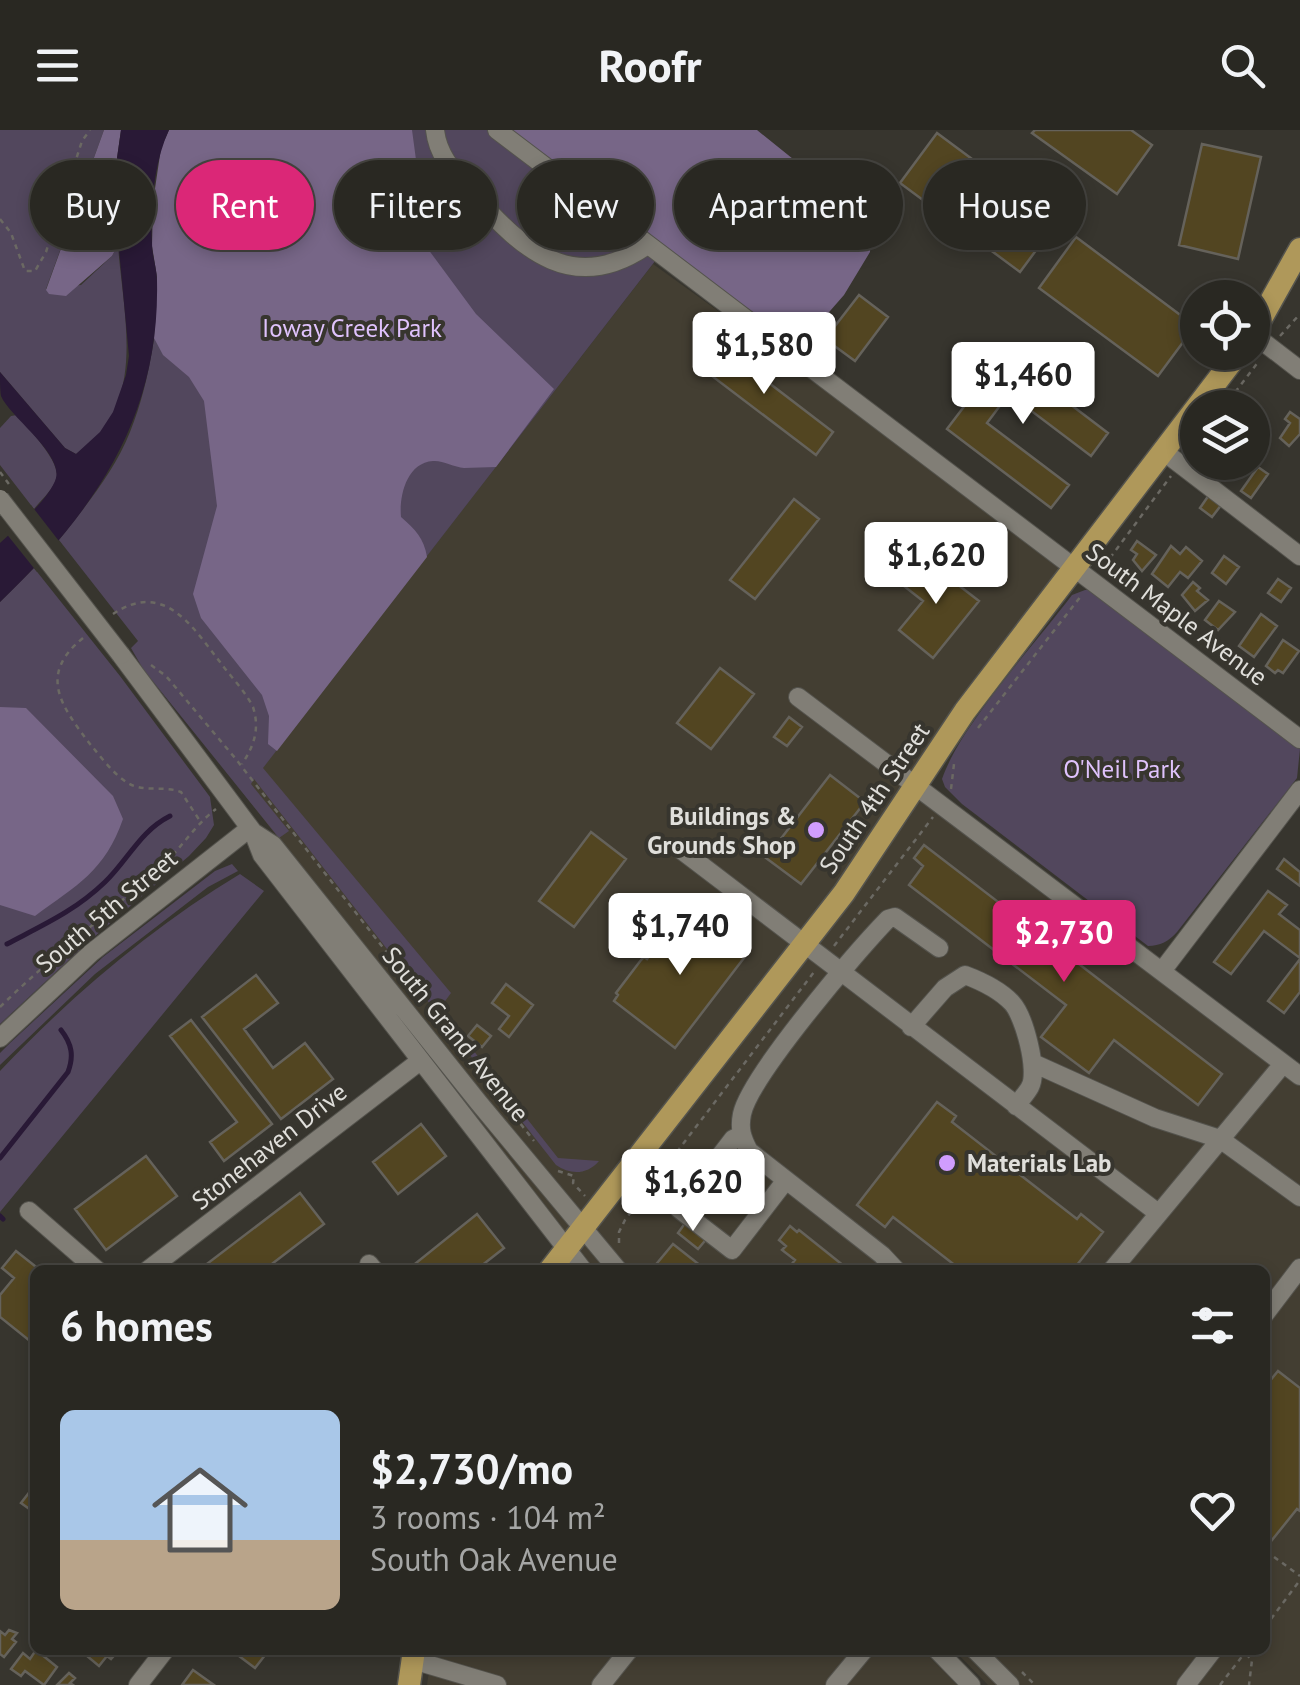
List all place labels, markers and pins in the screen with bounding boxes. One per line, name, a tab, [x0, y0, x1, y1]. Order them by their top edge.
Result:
pin: $1,580	[683, 312, 845, 397]
pin: $1,460	[942, 342, 1104, 427]
pin: $1,620	[855, 522, 1017, 607]
place label: Buildings & Grounds Shop	[647, 800, 796, 861]
marker: Buildings & Grounds Shop	[805, 819, 827, 841]
pin: $1,740	[599, 893, 761, 978]
pin: $2,730	[983, 900, 1145, 985]
place label: Materials Lab	[967, 1147, 1111, 1179]
pin: $1,620	[612, 1149, 774, 1234]
marker: Materials Lab	[936, 1152, 958, 1174]

